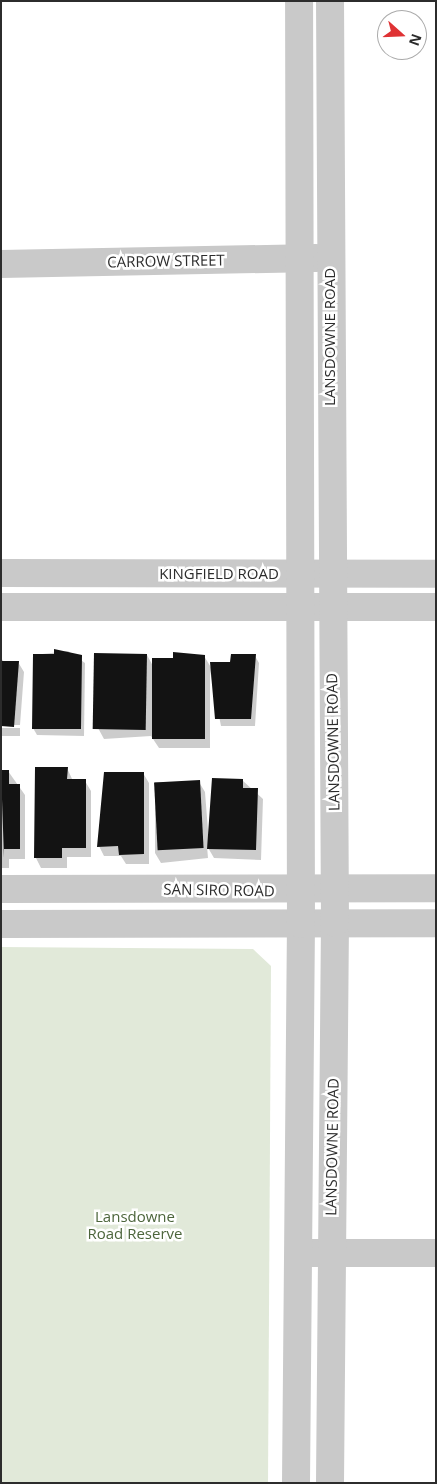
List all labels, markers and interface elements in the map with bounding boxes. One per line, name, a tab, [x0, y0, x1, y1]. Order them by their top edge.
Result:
north arrow	[377, 10, 427, 60]
text: N	[405, 31, 427, 49]
street label: CARROW STREET	[107, 251, 225, 271]
street label: LANSDOWNE ROAD	[321, 268, 339, 406]
street label: KINGFIELD ROAD	[159, 565, 279, 583]
street label: LANSDOWNE ROAD	[323, 673, 343, 811]
street label: SAN SIRO ROAD	[163, 880, 275, 900]
street label: LANSDOWNE ROAD	[322, 1078, 342, 1216]
park label: Lansdowne Road Reserve	[88, 1207, 182, 1242]

